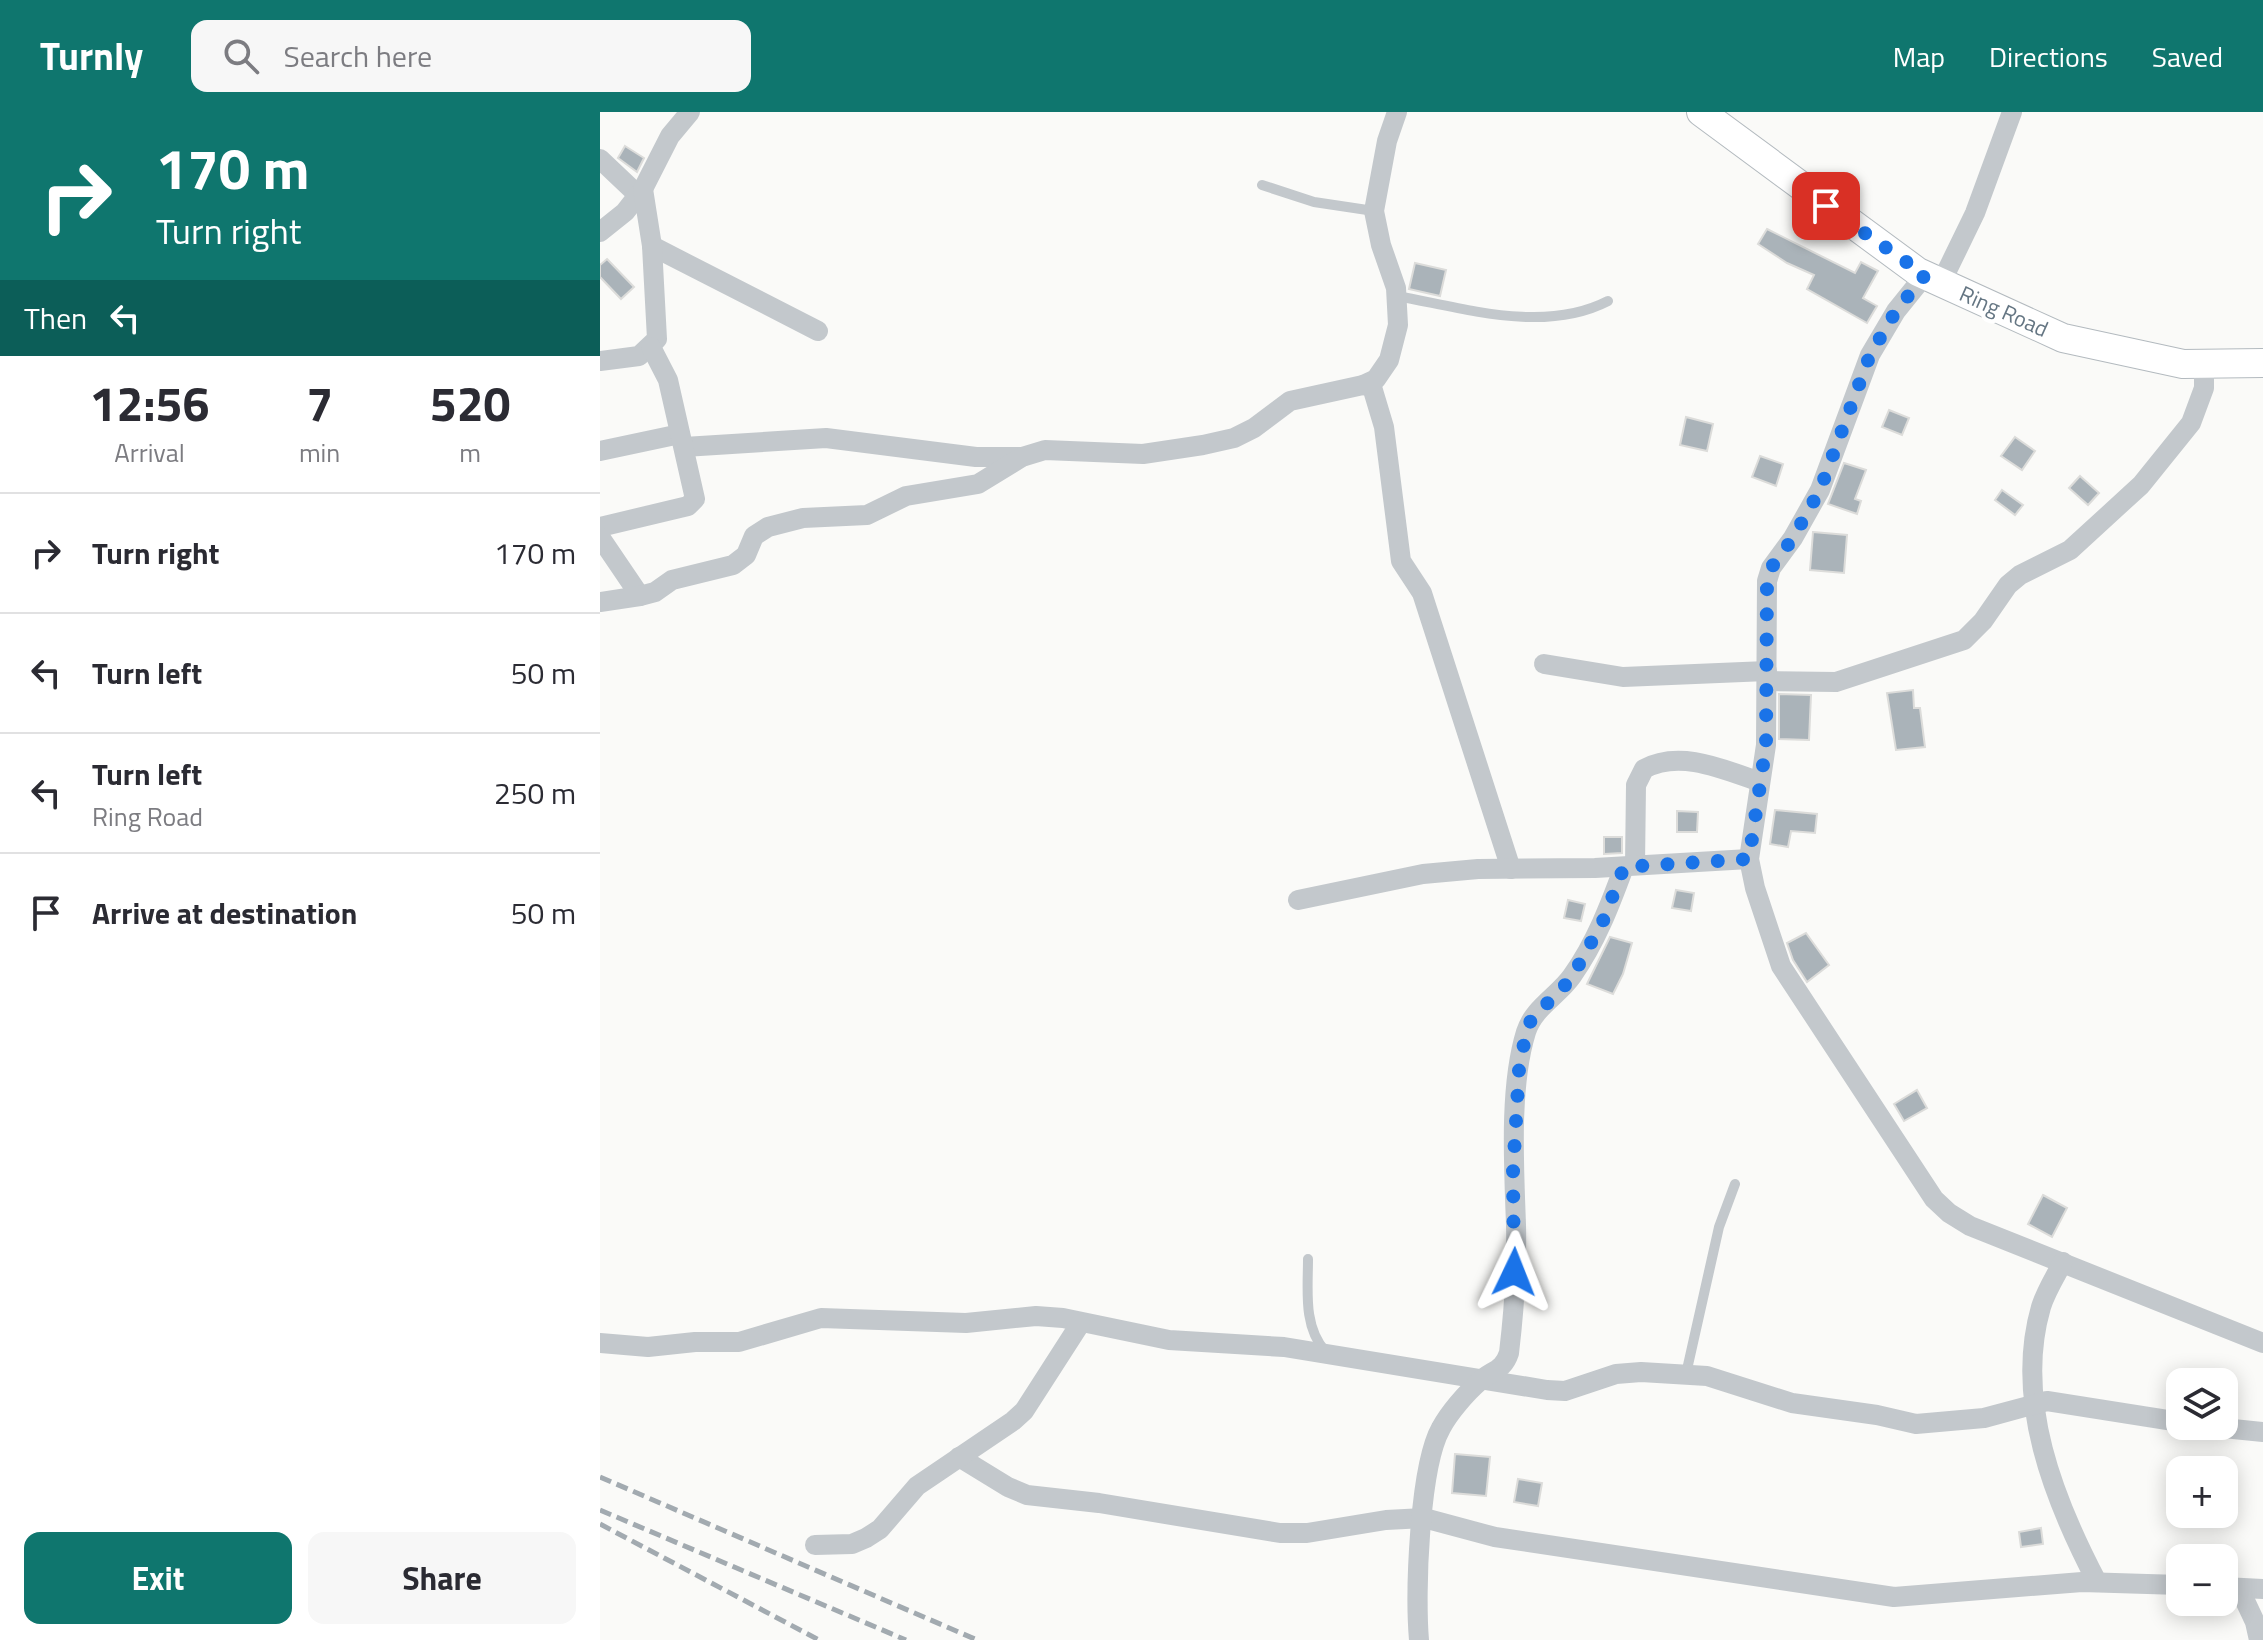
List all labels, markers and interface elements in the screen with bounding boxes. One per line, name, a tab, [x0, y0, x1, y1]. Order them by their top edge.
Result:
search box	[191, 20, 751, 92]
text: Turnly	[40, 27, 143, 85]
text: Search here	[283, 33, 432, 79]
icon: search	[219, 34, 263, 78]
text: Map	[1893, 35, 1945, 78]
text: Directions	[1989, 35, 2108, 78]
text: Saved	[2152, 35, 2223, 78]
text: 170 m	[156, 126, 309, 211]
icon: right	[24, 144, 128, 248]
pin	[1792, 172, 1860, 240]
icon: arrive	[1804, 184, 1848, 228]
text: Turn right	[156, 203, 301, 258]
street label: Ring Road	[1954, 276, 2054, 346]
text: Then	[24, 295, 87, 341]
icon: left	[103, 296, 147, 340]
text: 12:56	[90, 367, 209, 440]
text: 7	[306, 367, 333, 440]
text: 520	[430, 367, 510, 440]
text: Arrival	[114, 433, 185, 472]
text: min	[299, 433, 340, 472]
text: m	[459, 433, 481, 472]
text: Turn right	[92, 530, 220, 576]
text: 170 m	[494, 530, 576, 576]
icon: right	[24, 531, 68, 575]
text: Turn left	[92, 650, 202, 696]
text: 50 m	[511, 650, 576, 696]
icon: left	[24, 651, 68, 695]
text: Turn left	[92, 751, 202, 797]
text: 250 m	[494, 770, 576, 816]
icon: left	[24, 771, 68, 815]
text: Ring Road	[92, 797, 203, 836]
text: Arrive at destination	[92, 890, 357, 936]
text: 50 m	[511, 890, 576, 936]
icon: arrive	[24, 891, 68, 935]
position arrow	[1472, 1230, 1556, 1314]
map controls	[2166, 1368, 2238, 1616]
button: layers	[2166, 1368, 2238, 1440]
button: +	[2166, 1456, 2238, 1528]
button: Exit	[24, 1532, 292, 1624]
button: Share	[308, 1532, 576, 1624]
button: −	[2166, 1544, 2238, 1616]

